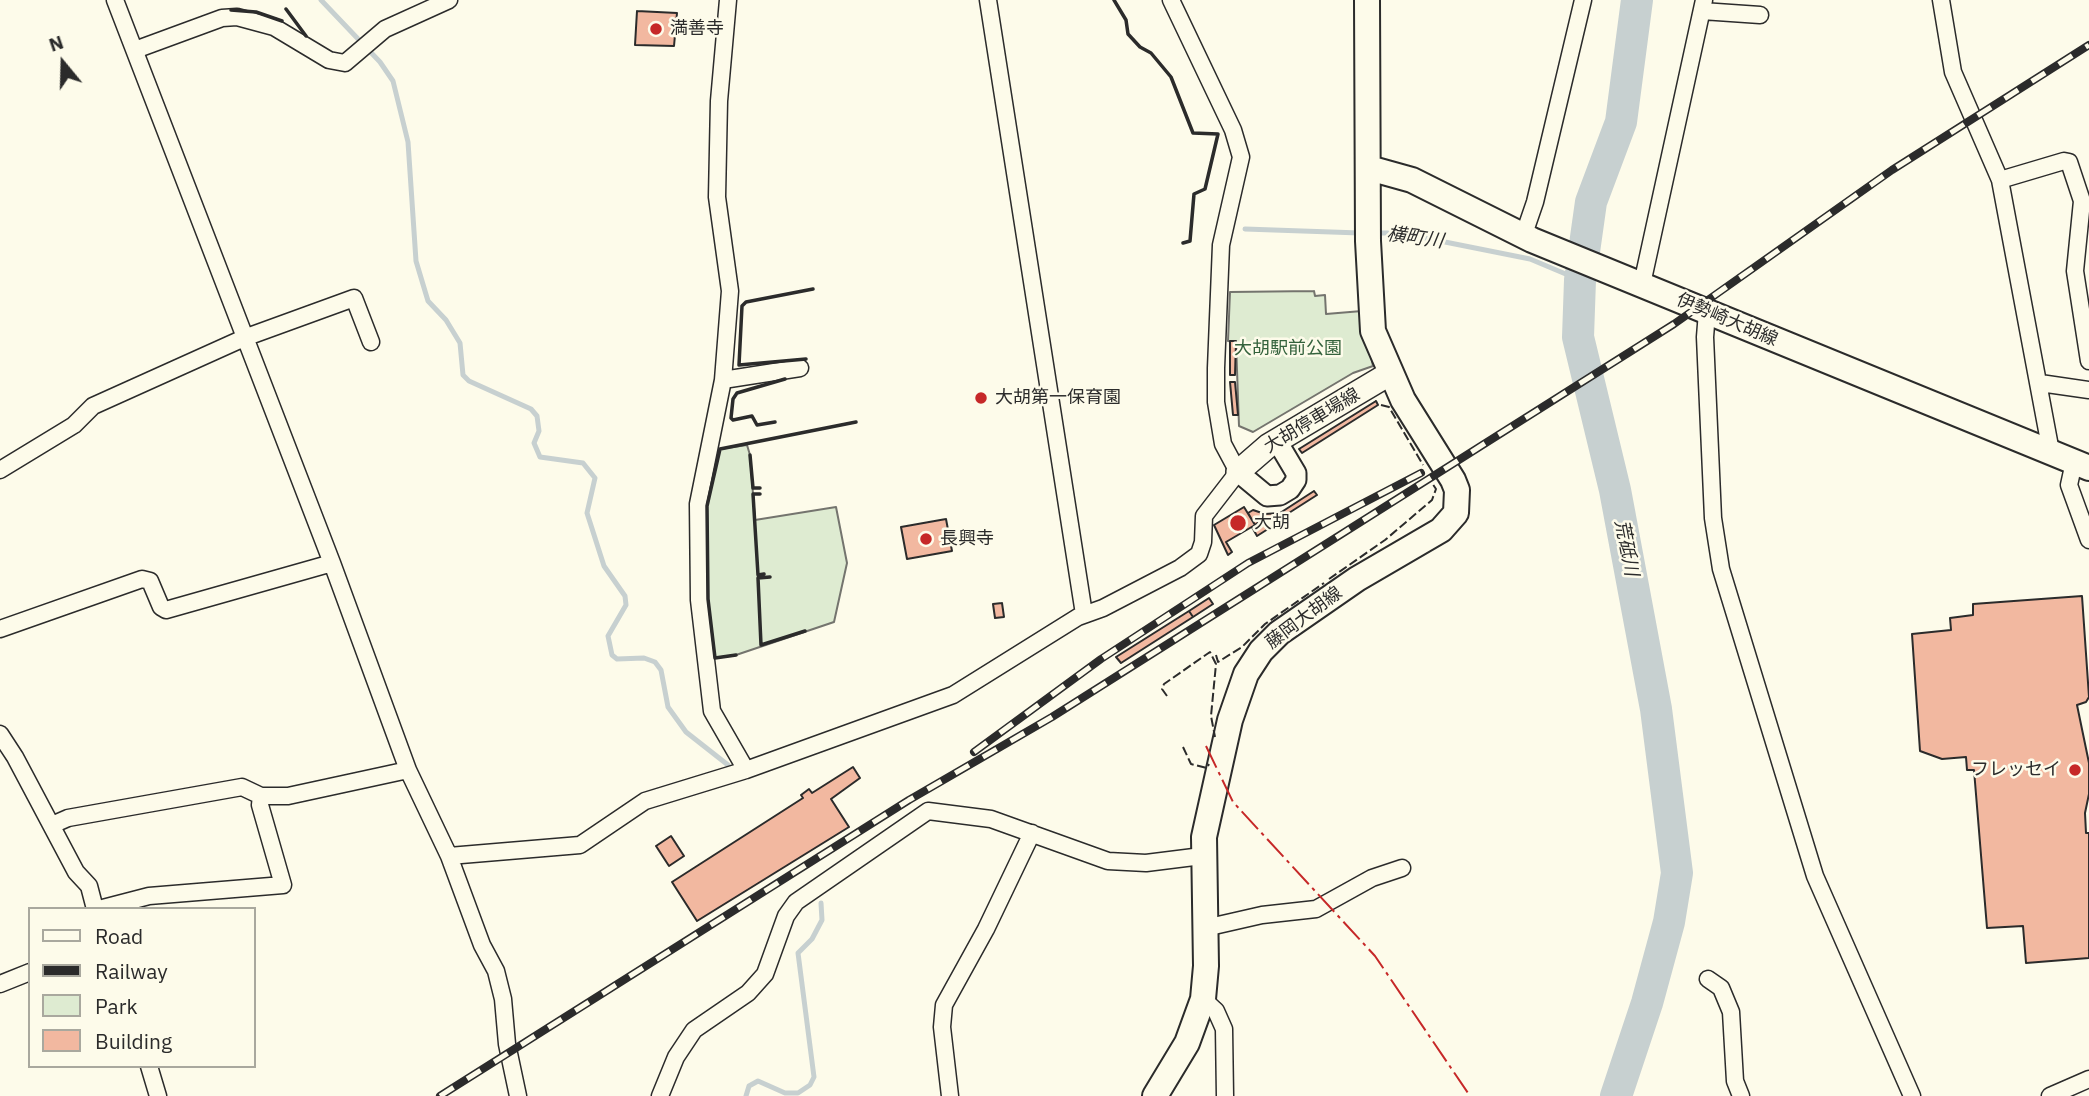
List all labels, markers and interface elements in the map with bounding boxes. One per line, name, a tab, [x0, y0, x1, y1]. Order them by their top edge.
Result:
place label: 満善寺	[670, 18, 724, 40]
marker: 満善寺	[648, 21, 664, 37]
north arrow	[28, 28, 98, 98]
text: N	[46, 30, 67, 57]
water label: 横町川	[1385, 223, 1445, 253]
street label: 伊勢崎大胡線	[1673, 289, 1781, 351]
park label: 大胡駅前公園	[1234, 338, 1342, 360]
street label: 大胡停車場線	[1260, 384, 1364, 458]
place label: 大胡第一保育園	[995, 387, 1121, 409]
marker: 大胡第一保育園	[973, 390, 989, 406]
place label: 大胡	[1254, 512, 1290, 534]
marker: 大胡	[1228, 513, 1248, 533]
water label: 荒砥川	[1609, 518, 1643, 578]
place label: 長興寺	[940, 528, 994, 550]
marker: 長興寺	[918, 531, 934, 547]
street label: 藤岡大胡線	[1262, 582, 1346, 654]
place label: フレッセイ	[1971, 759, 2061, 781]
marker: フレッセイ	[2067, 762, 2083, 778]
legend	[28, 907, 256, 1068]
text: Road	[95, 922, 143, 950]
text: Railway	[95, 957, 168, 985]
text: Park	[95, 992, 138, 1020]
text: Building	[95, 1027, 172, 1055]

